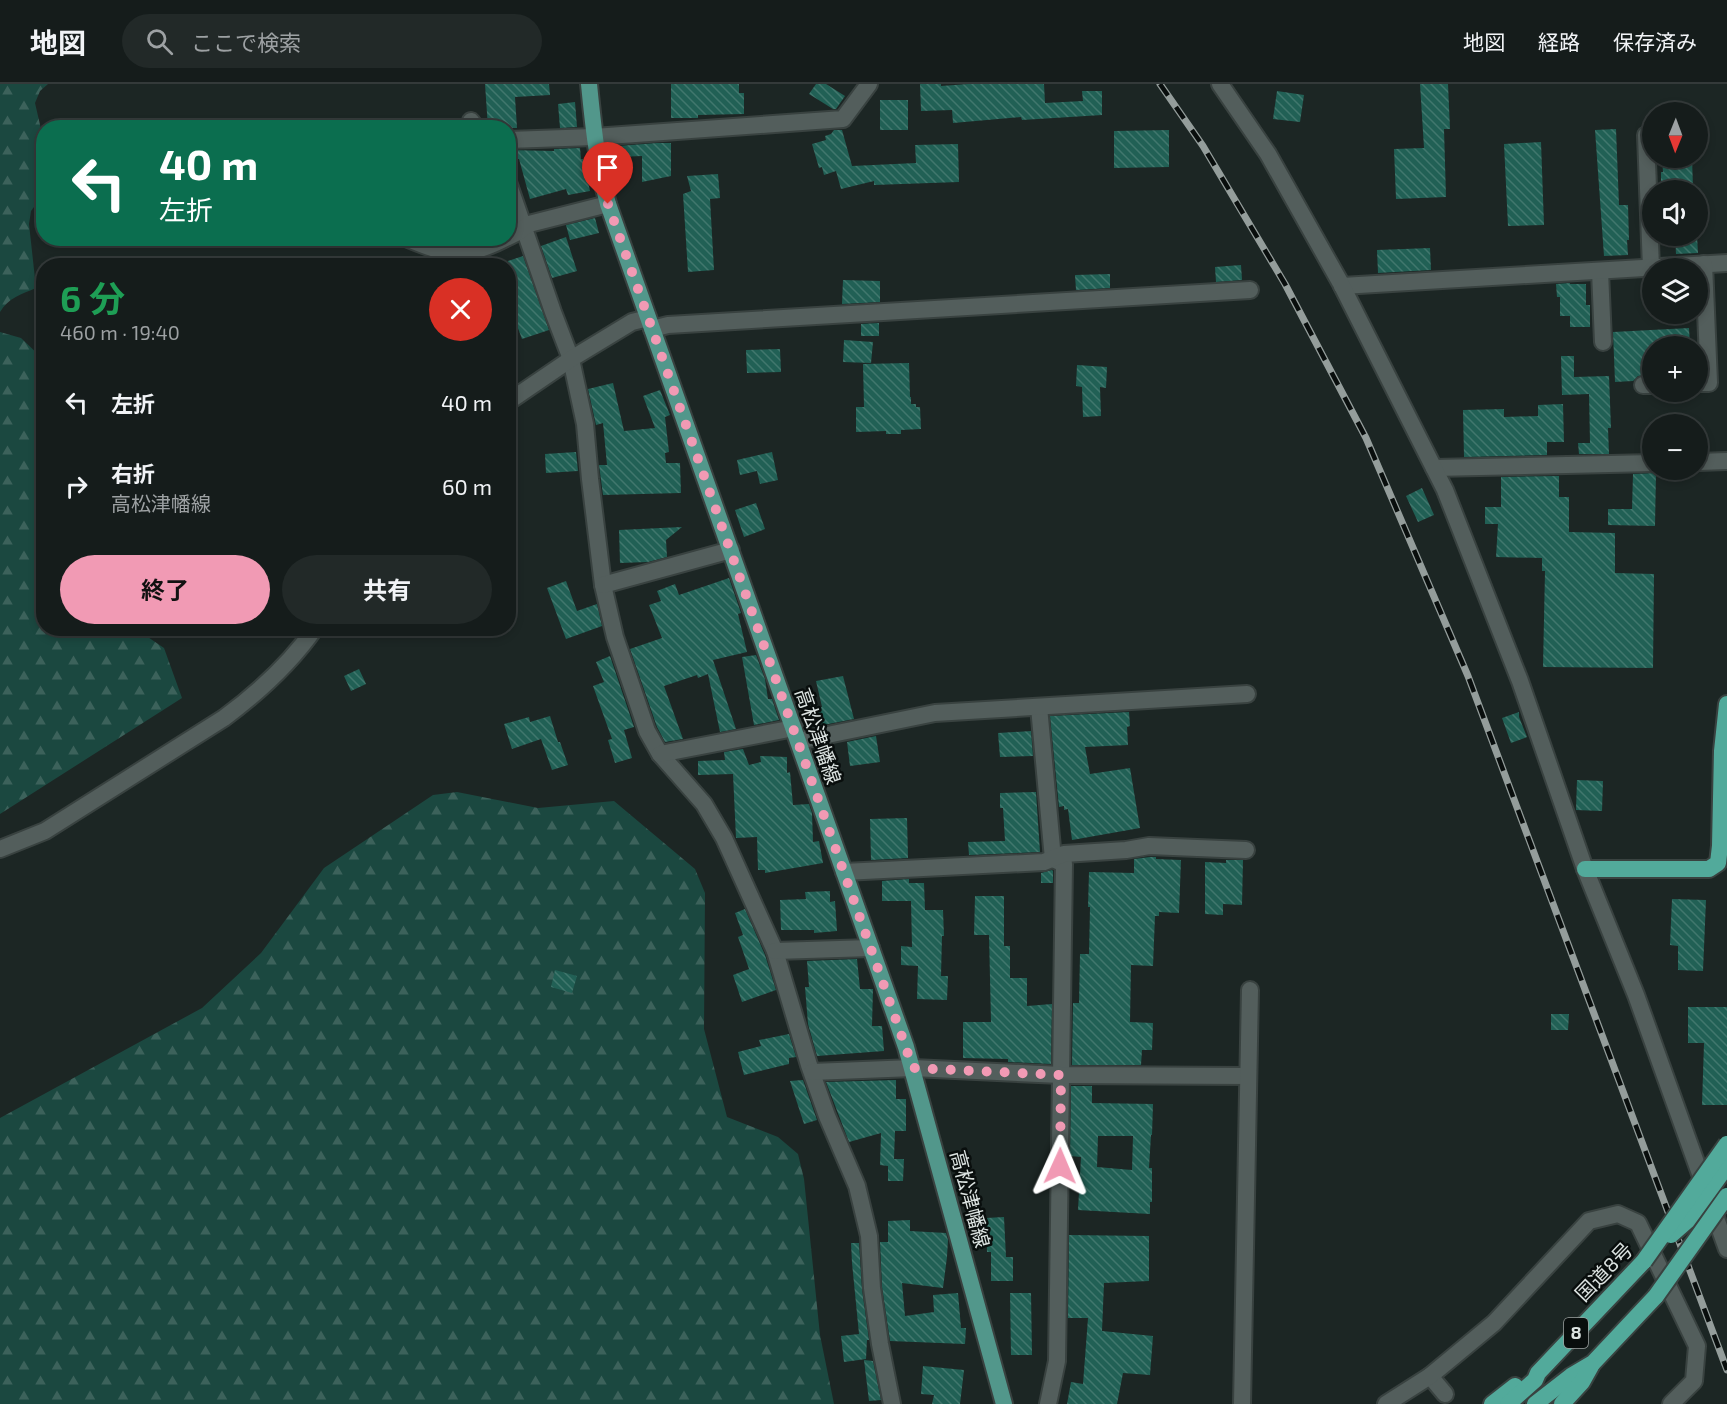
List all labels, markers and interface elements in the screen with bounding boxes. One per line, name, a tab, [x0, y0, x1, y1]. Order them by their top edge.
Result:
search box	[122, 14, 542, 68]
text: 地図	[30, 25, 86, 59]
icon: search	[143, 25, 176, 58]
text: ここで検索	[191, 29, 301, 55]
text: 地図	[1463, 29, 1505, 54]
text: 経路	[1538, 29, 1580, 54]
text: 保存済み	[1613, 29, 1697, 54]
north arrow	[1642, 102, 1708, 168]
map controls	[1642, 102, 1708, 480]
text: 40 m	[159, 138, 258, 188]
pin	[582, 142, 633, 204]
icon: left	[60, 144, 138, 222]
icon: arrive	[591, 151, 624, 184]
button: sound	[1642, 180, 1708, 246]
text: 左折	[159, 193, 213, 225]
button: layers	[1642, 258, 1708, 324]
text: 6 分	[60, 276, 125, 319]
button: close	[429, 278, 492, 341]
text: 460 m · 19:40	[60, 320, 180, 344]
button: +	[1642, 336, 1708, 402]
icon: left	[60, 386, 93, 419]
text: 40 m	[441, 389, 492, 415]
text: 左折	[111, 390, 155, 416]
button: −	[1642, 414, 1708, 480]
text: 右折	[111, 460, 155, 486]
icon: right	[60, 470, 93, 503]
text: 60 m	[442, 473, 492, 499]
text: 高松津幡線	[111, 491, 211, 515]
button: 終了	[60, 555, 270, 624]
button: 共有	[282, 555, 492, 624]
street label: 高松津幡線	[791, 684, 847, 787]
position arrow	[1028, 1134, 1092, 1198]
street label: 高松津幡線	[946, 1147, 995, 1250]
street label: 国道8号	[1570, 1237, 1637, 1306]
road number: 8	[1564, 1318, 1588, 1348]

